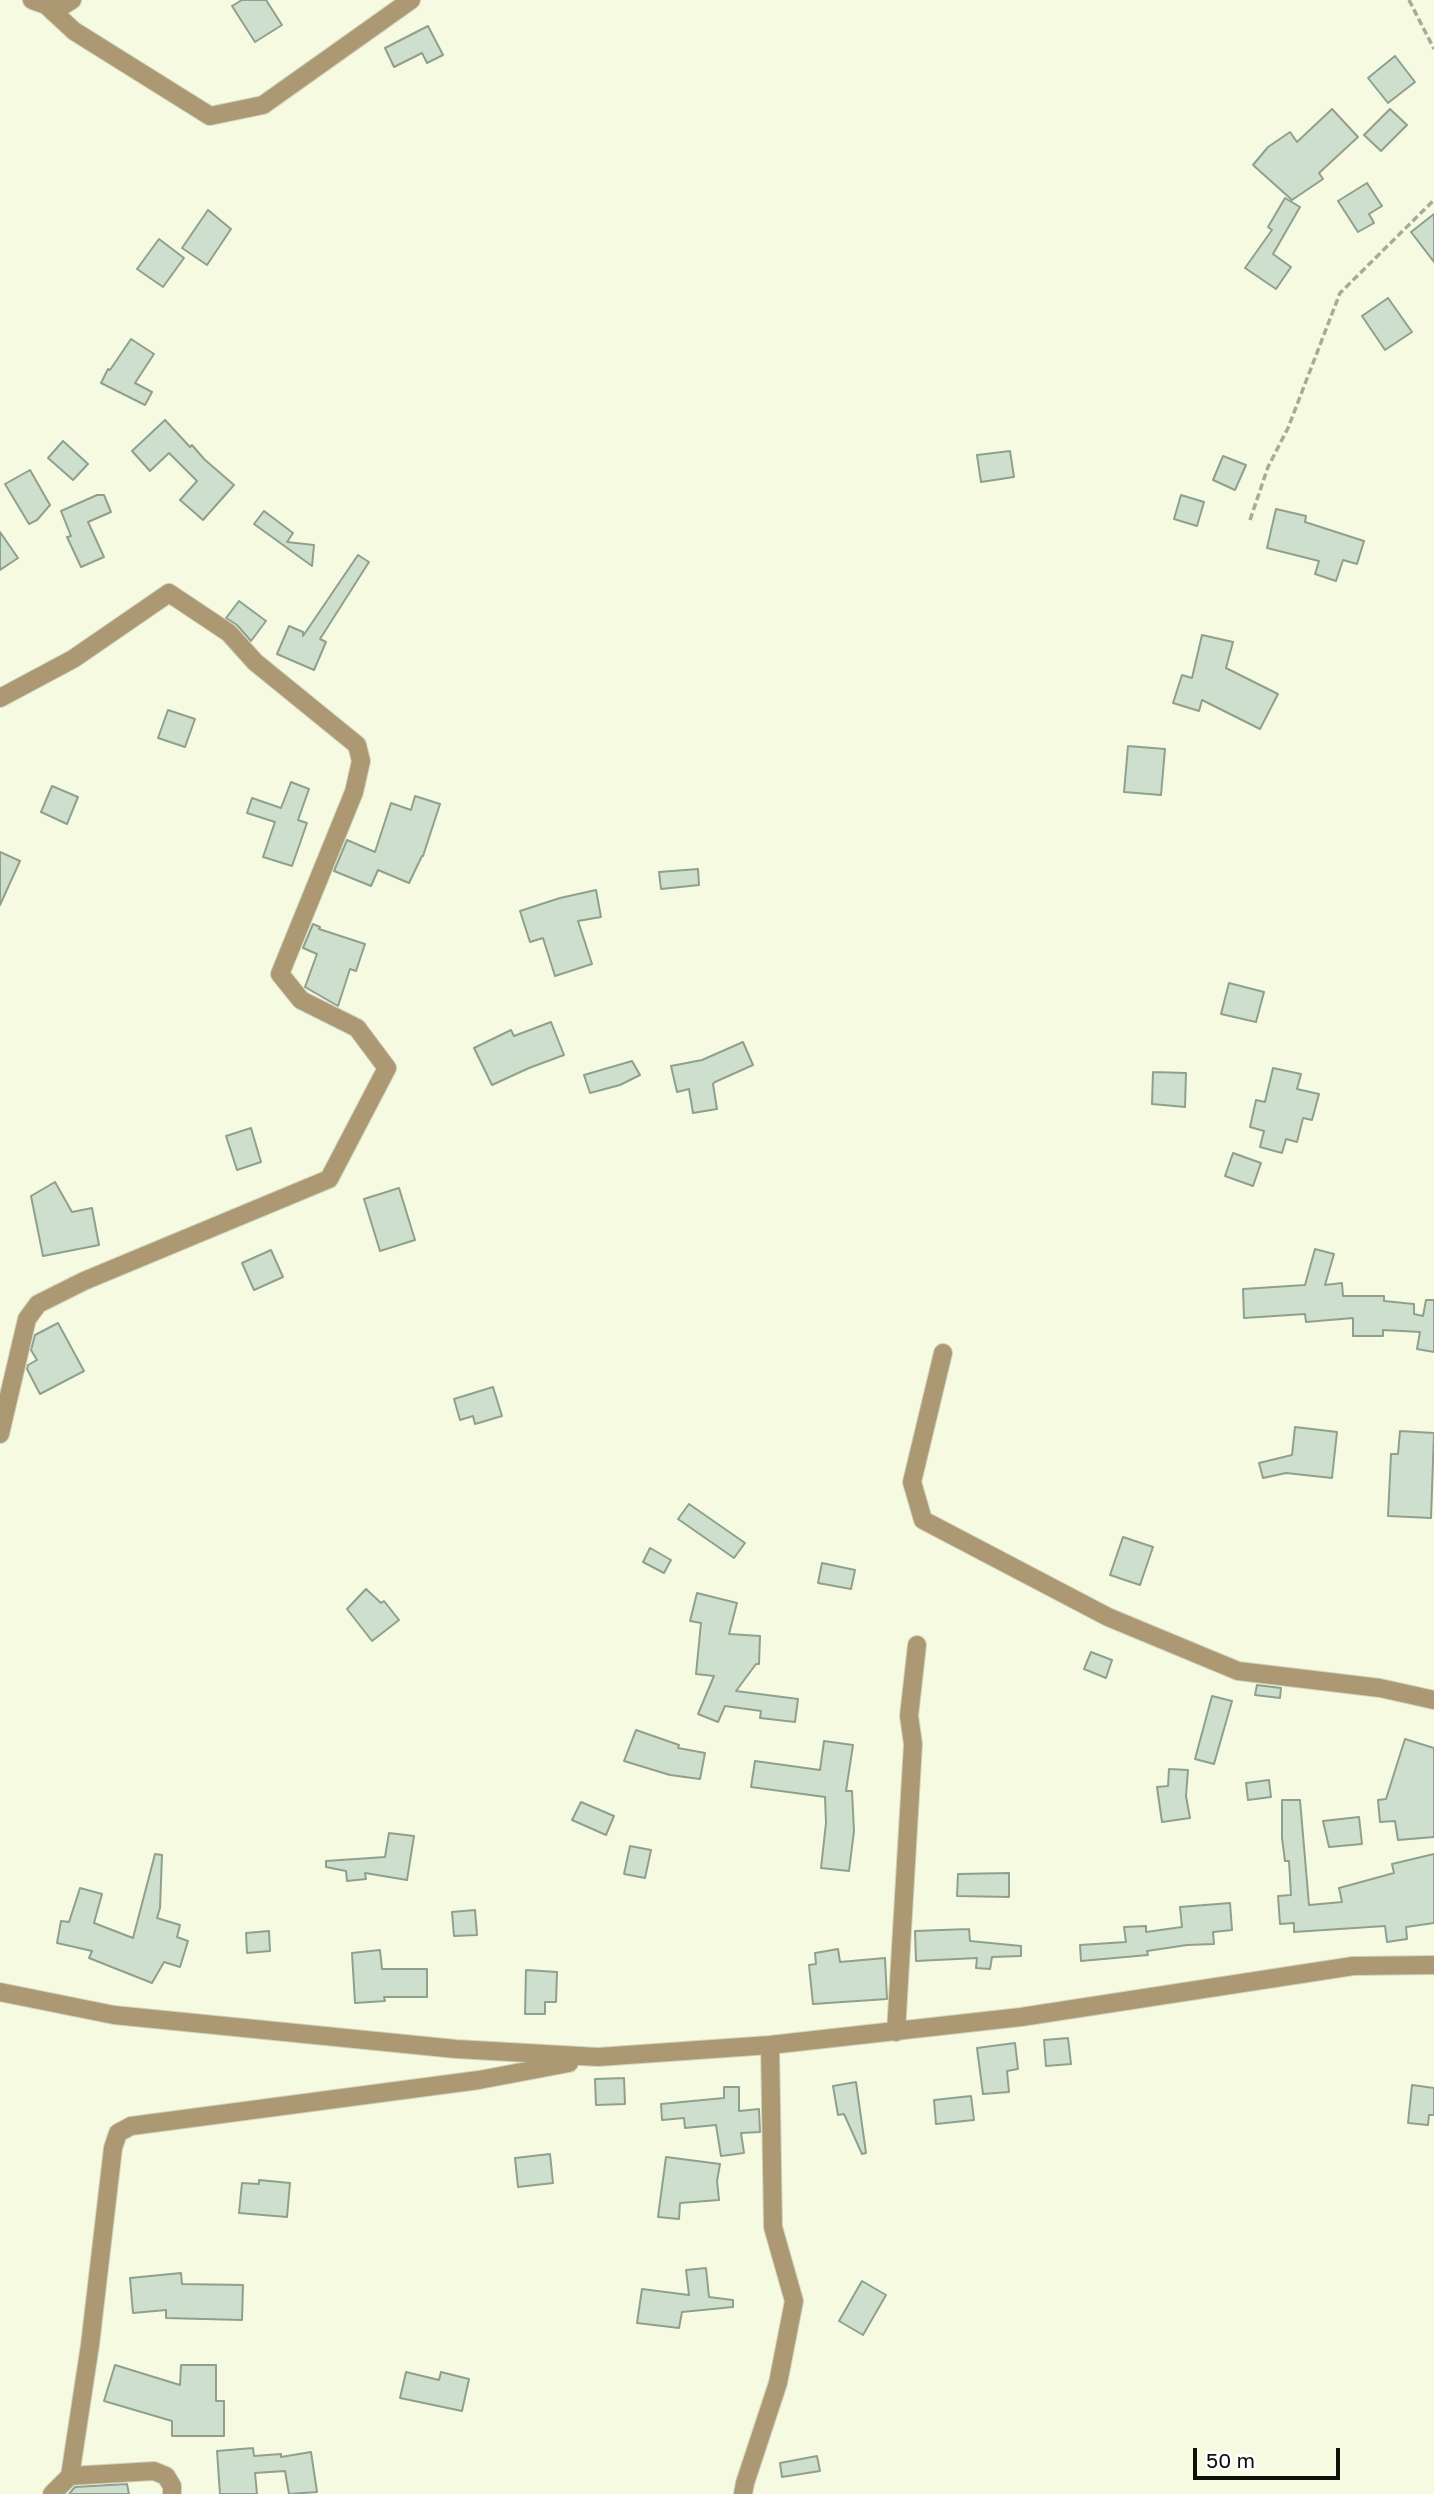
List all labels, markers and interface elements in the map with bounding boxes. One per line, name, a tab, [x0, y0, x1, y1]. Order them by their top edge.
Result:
scale bar	[1196, 2434, 1343, 2478]
text: 50 m	[1206, 2447, 1255, 2473]

